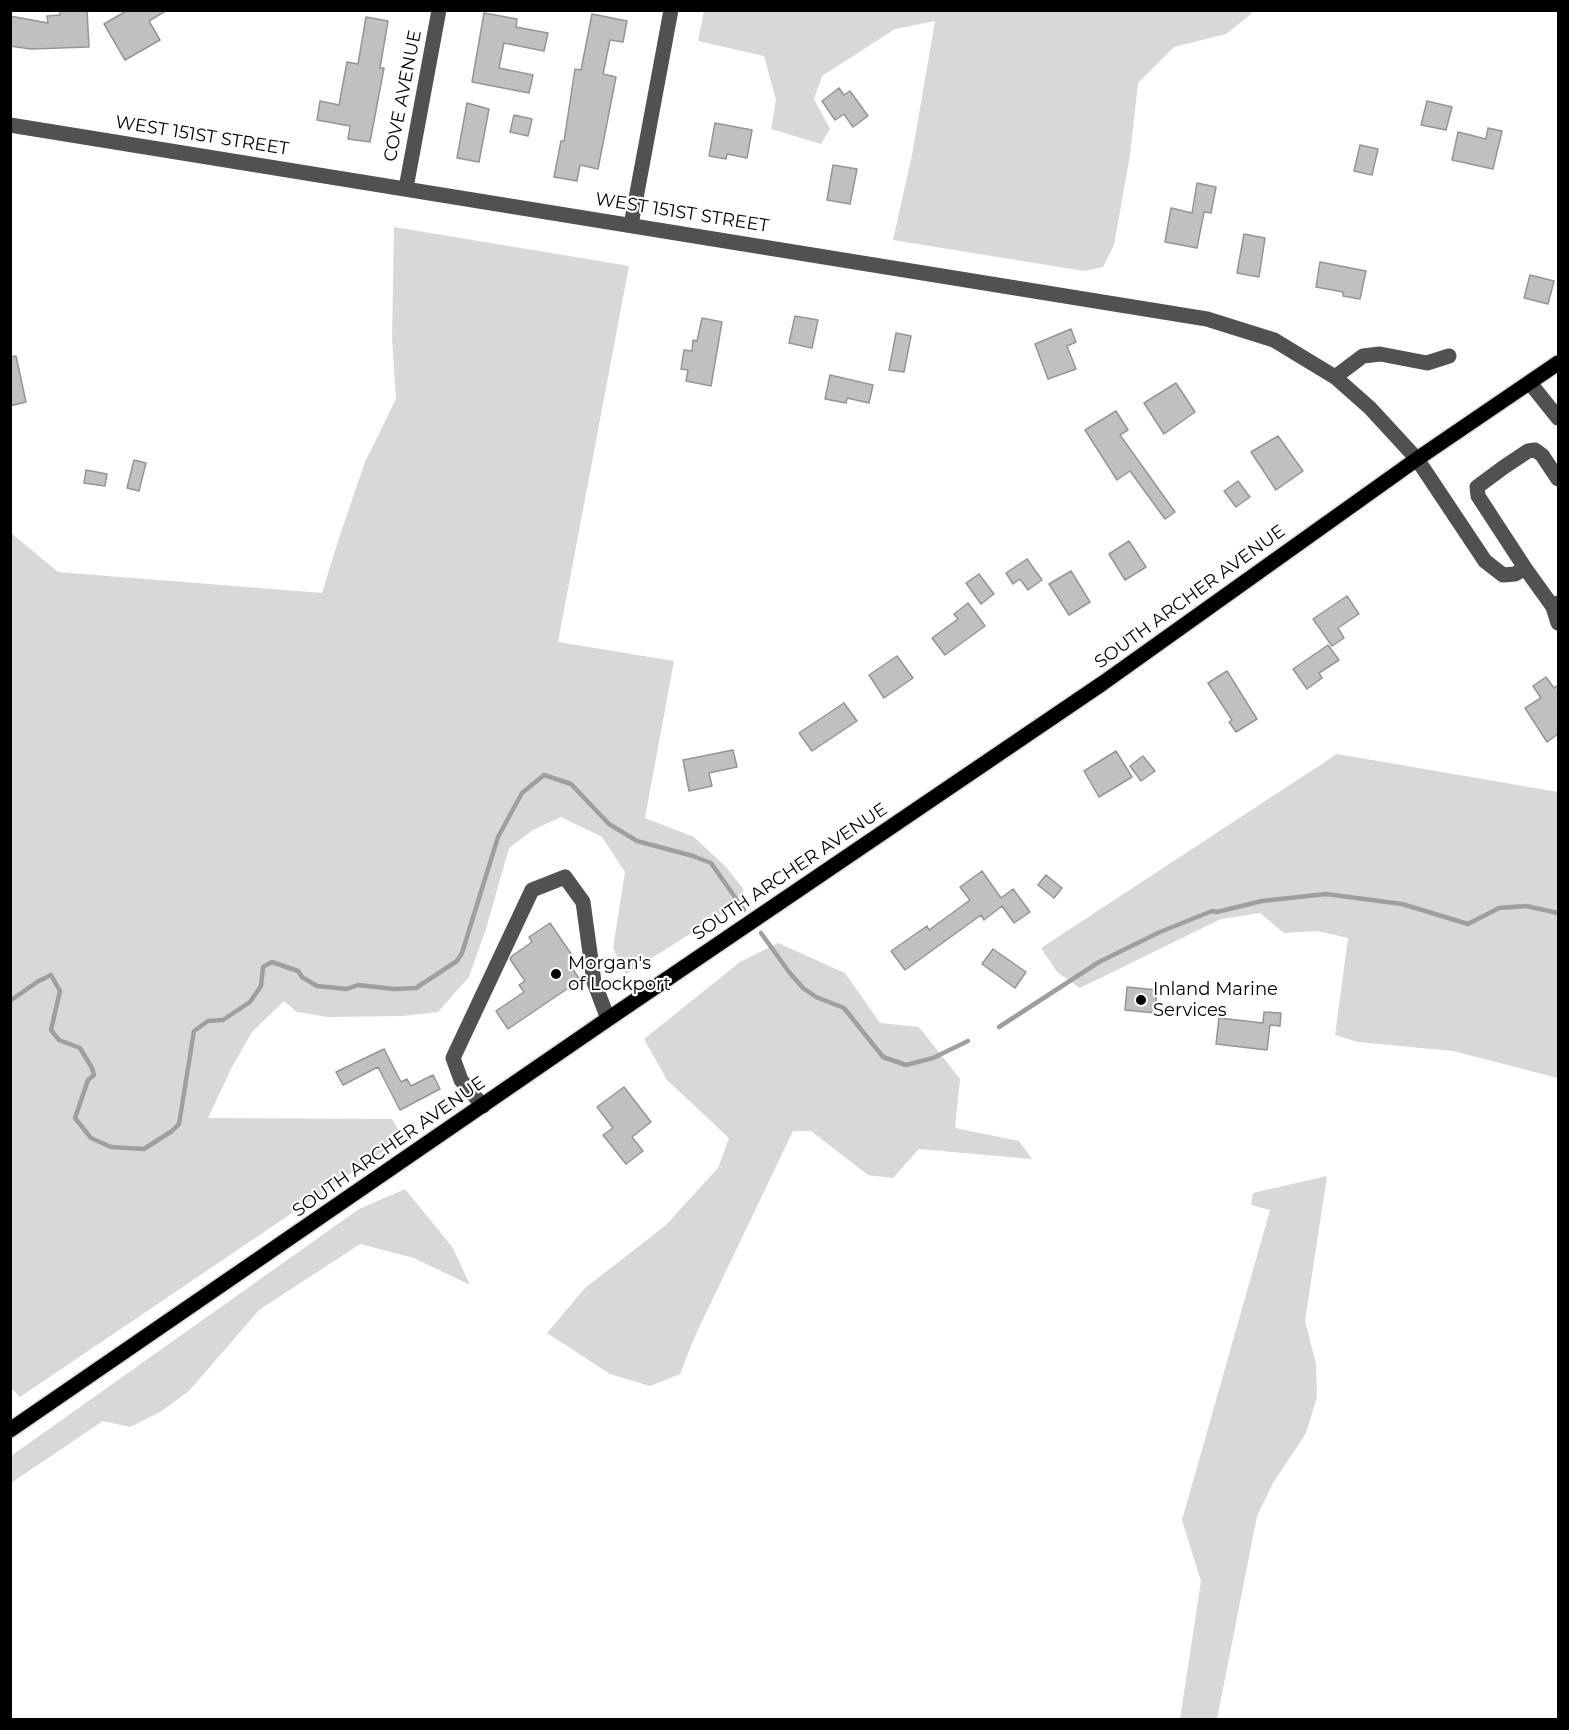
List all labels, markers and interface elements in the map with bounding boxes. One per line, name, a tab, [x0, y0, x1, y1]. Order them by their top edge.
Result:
street label: COVE AVENUE	[380, 28, 426, 164]
street label: WEST 151ST STREET	[114, 112, 290, 160]
street label: WEST 151ST STREET	[594, 189, 770, 237]
street label: SOUTH ARCHER AVENUE	[1090, 521, 1290, 673]
street label: SOUTH ARCHER AVENUE	[688, 799, 892, 945]
place label: Morgan's of Lockport	[568, 953, 671, 996]
marker: Morgan's of Lockport	[549, 967, 563, 981]
place label: Inland Marine Services	[1153, 979, 1278, 1022]
marker: Inland Marine Services	[1134, 993, 1148, 1007]
street label: SOUTH ARCHER AVENUE	[288, 1072, 490, 1222]

